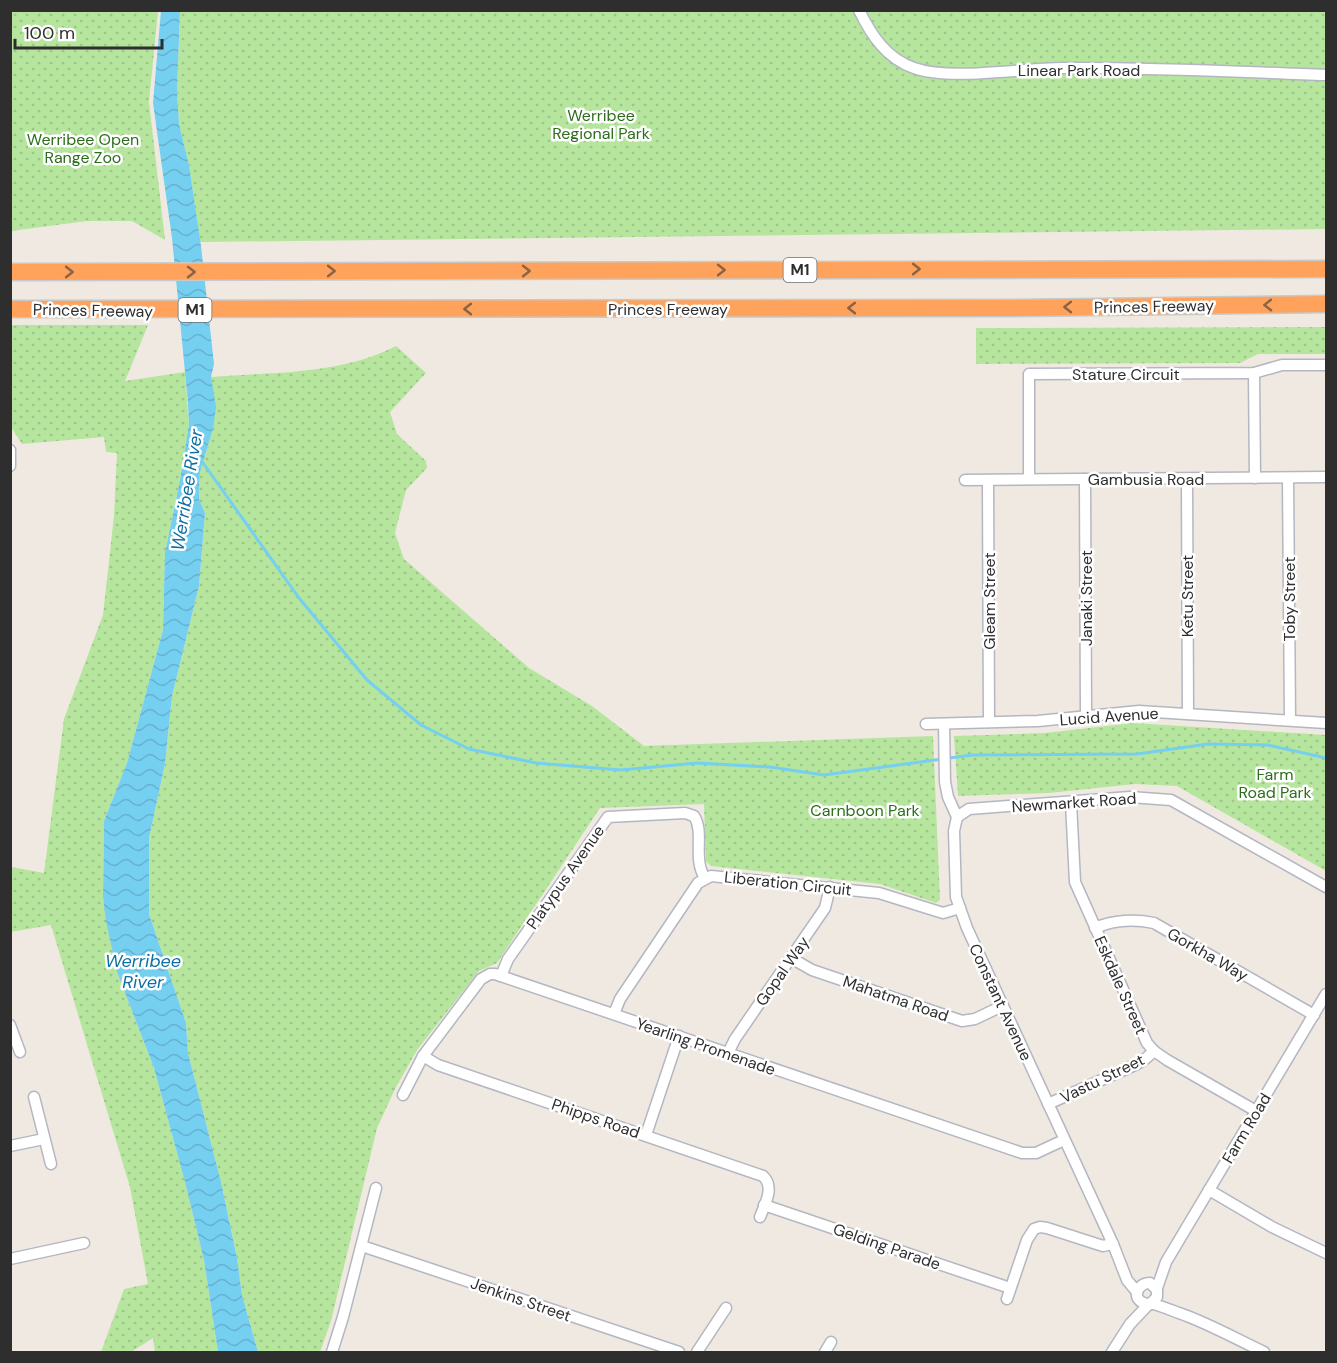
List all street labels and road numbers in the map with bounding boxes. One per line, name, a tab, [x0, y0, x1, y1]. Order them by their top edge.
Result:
street label: Linear Park Road	[1018, 60, 1140, 81]
road number: M1	[784, 258, 816, 282]
street label: Princes Freeway	[1094, 295, 1214, 318]
road number: M1	[178, 298, 212, 322]
street label: Princes Freeway	[33, 299, 153, 322]
street label: Princes Freeway	[608, 299, 728, 320]
street label: Stature Circuit	[1072, 364, 1180, 385]
street label: Gambusia Road	[1088, 469, 1204, 490]
street label: Janaki Street	[1076, 550, 1097, 646]
street label: Gleam Street	[979, 552, 1000, 650]
street label: Ketu Street	[1177, 555, 1198, 637]
street label: Toby Street	[1279, 557, 1300, 641]
street label: Lucid Avenue	[1059, 703, 1159, 730]
street label: Newmarket Road	[1011, 788, 1137, 817]
street label: Platypus Avenue	[522, 821, 609, 933]
street label: Liberation Circuit	[723, 866, 853, 901]
street label: Gorkha Way	[1164, 923, 1252, 986]
street label: Gopal Way	[751, 932, 814, 1010]
street label: Eskdale Street	[1089, 933, 1152, 1038]
street label: Constant Avenue	[964, 940, 1037, 1064]
street label: Mahatma Road	[840, 971, 952, 1026]
street label: Yearling Promenade	[633, 1013, 778, 1080]
street label: Vastu Street	[1057, 1049, 1148, 1108]
street label: Farm Road	[1217, 1089, 1276, 1167]
street label: Phipps Road	[549, 1094, 643, 1143]
street label: Gelding Parade	[830, 1218, 943, 1275]
street label: Jenkins Street	[468, 1272, 574, 1326]

